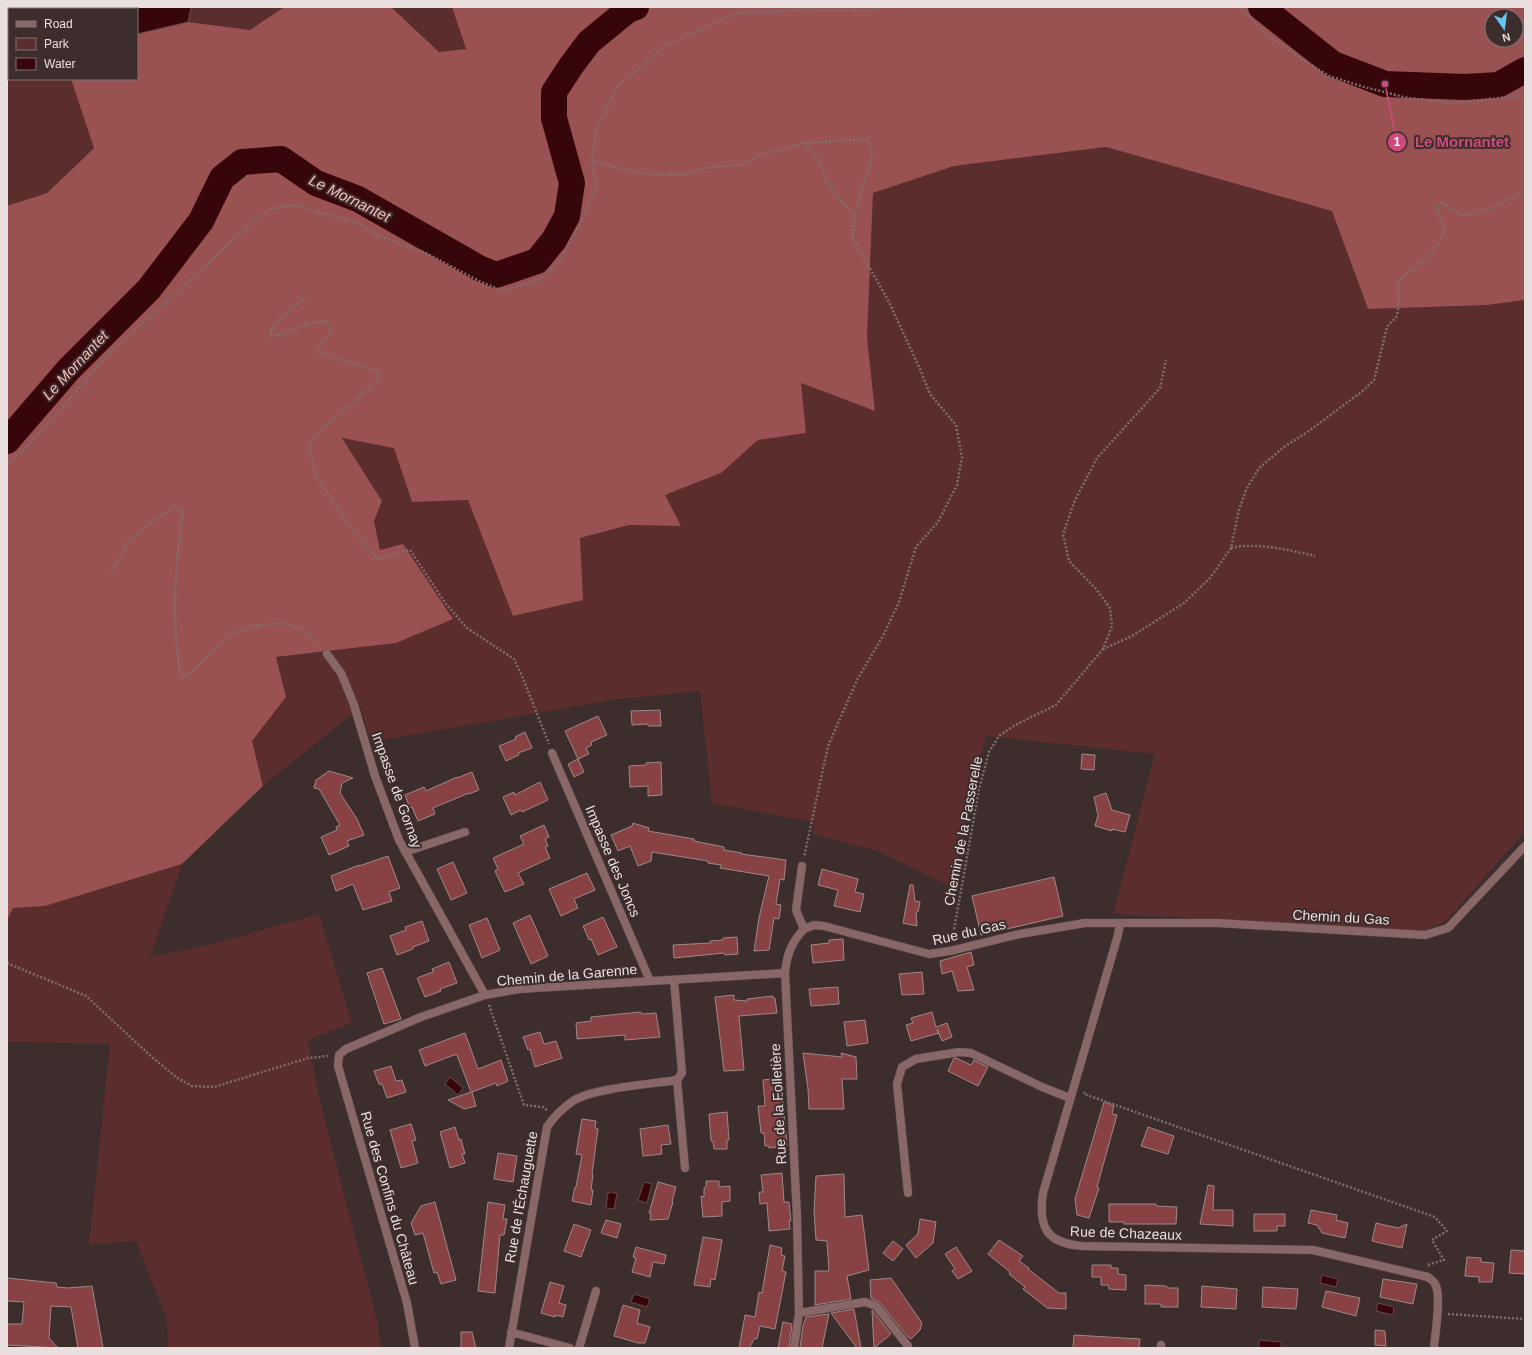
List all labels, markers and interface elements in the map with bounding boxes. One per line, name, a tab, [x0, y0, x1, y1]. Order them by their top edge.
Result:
legend	[8, 8, 138, 80]
north arrow	[1484, 8, 1524, 48]
text: Road	[44, 17, 73, 31]
text: N	[1501, 31, 1512, 44]
text: Park	[44, 37, 70, 51]
text: Water	[44, 57, 76, 71]
callout: Le Mornantet	[1387, 128, 1517, 155]
text: Le Mornantet	[1415, 133, 1509, 150]
text: 1	[1394, 135, 1401, 149]
water label: Le Mornantet	[307, 171, 394, 225]
water label: Le Mornantet	[39, 326, 112, 403]
street label: Impasse de Gornay	[369, 730, 425, 850]
street label: Chemin de la Passerelle	[941, 755, 985, 907]
street label: Impasse des Joncs	[582, 803, 644, 919]
street label: Chemin du Gas	[1292, 906, 1390, 928]
street label: Rue du Gas	[931, 916, 1007, 948]
street label: Chemin de la Garenne	[496, 961, 638, 989]
street label: Rue de la Folletière	[767, 1043, 789, 1165]
street label: Rue des Confins du Château	[358, 1109, 422, 1287]
street label: Rue de l'Échauguette	[502, 1130, 541, 1264]
street label: Rue de Chazeaux	[1070, 1223, 1182, 1243]

